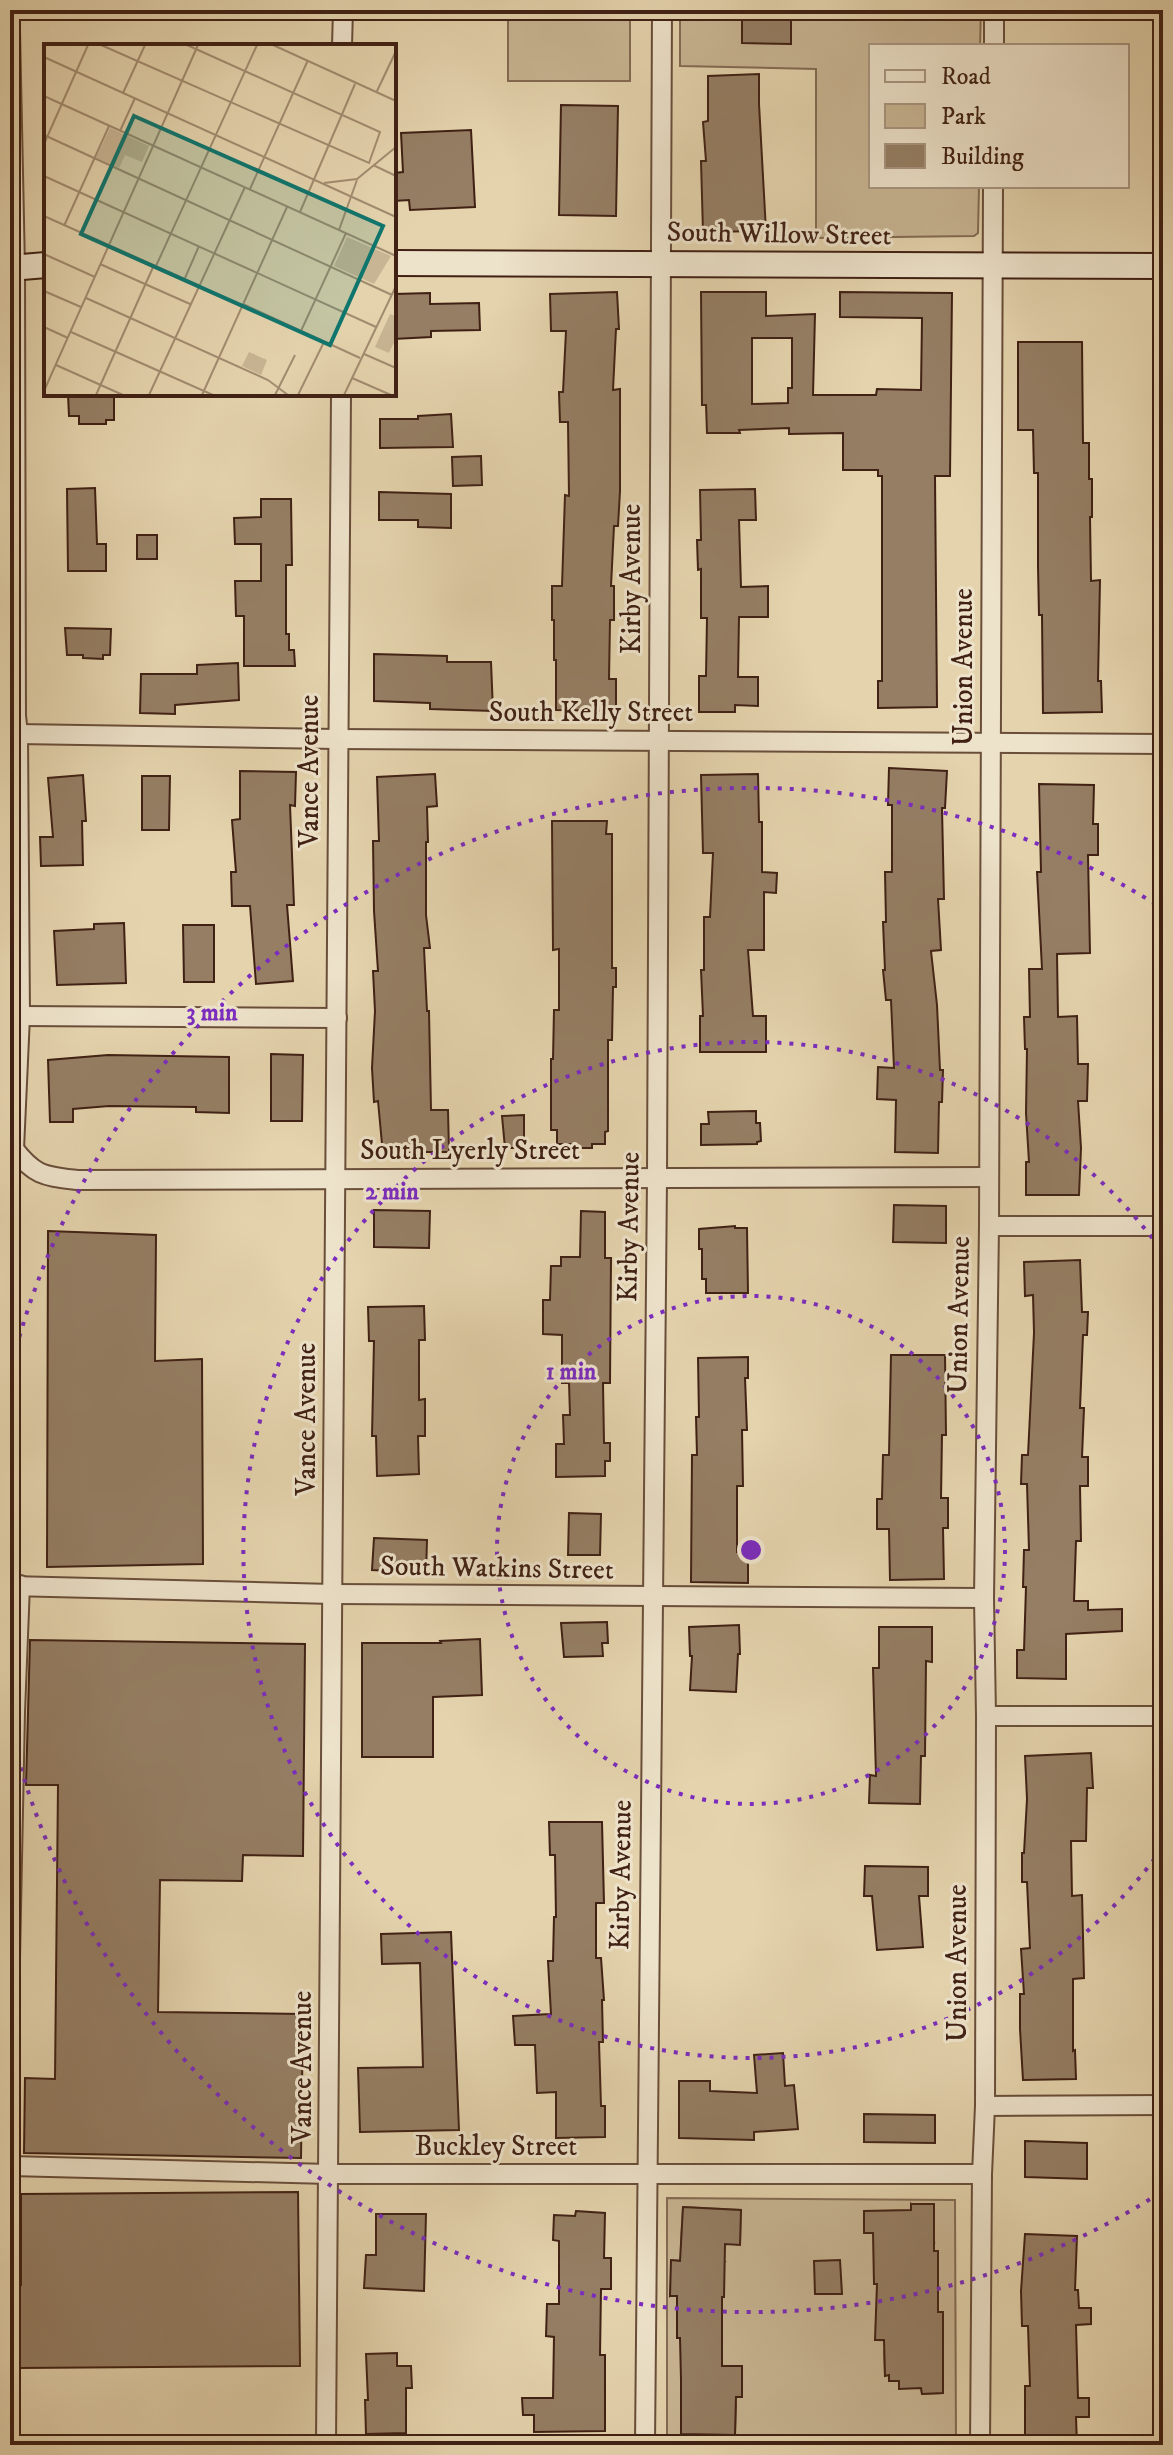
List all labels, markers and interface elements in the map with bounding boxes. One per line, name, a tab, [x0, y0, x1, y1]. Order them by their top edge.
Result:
inset map	[44, 44, 396, 396]
legend	[869, 44, 1129, 188]
text: Road	[941, 62, 991, 92]
text: Park	[941, 102, 986, 132]
text: Building	[941, 142, 1024, 172]
street label: South Willow Street	[666, 215, 892, 253]
street label: Kirby Avenue	[614, 504, 649, 654]
street label: Union Avenue	[946, 588, 981, 746]
street label: Vance Avenue	[292, 695, 327, 848]
street label: South Kelly Street	[489, 695, 693, 730]
text: 3 min	[187, 998, 238, 1028]
street label: South Lyerly Street	[360, 1133, 580, 1168]
street label: Kirby Avenue	[610, 1151, 648, 1303]
text: 2 min	[365, 1177, 419, 1207]
street label: Union Avenue	[940, 1236, 978, 1394]
street label: Vance Avenue	[289, 1343, 324, 1496]
text: 1 min	[546, 1357, 597, 1387]
centre of rings	[737, 1536, 765, 1564]
street label: South Watkins Street	[380, 1548, 614, 1588]
street label: Kirby Avenue	[602, 1799, 640, 1951]
street label: Union Avenue	[940, 1884, 975, 2042]
street label: Vance Avenue	[285, 1991, 320, 2144]
street label: Buckley Street	[415, 2129, 577, 2164]

